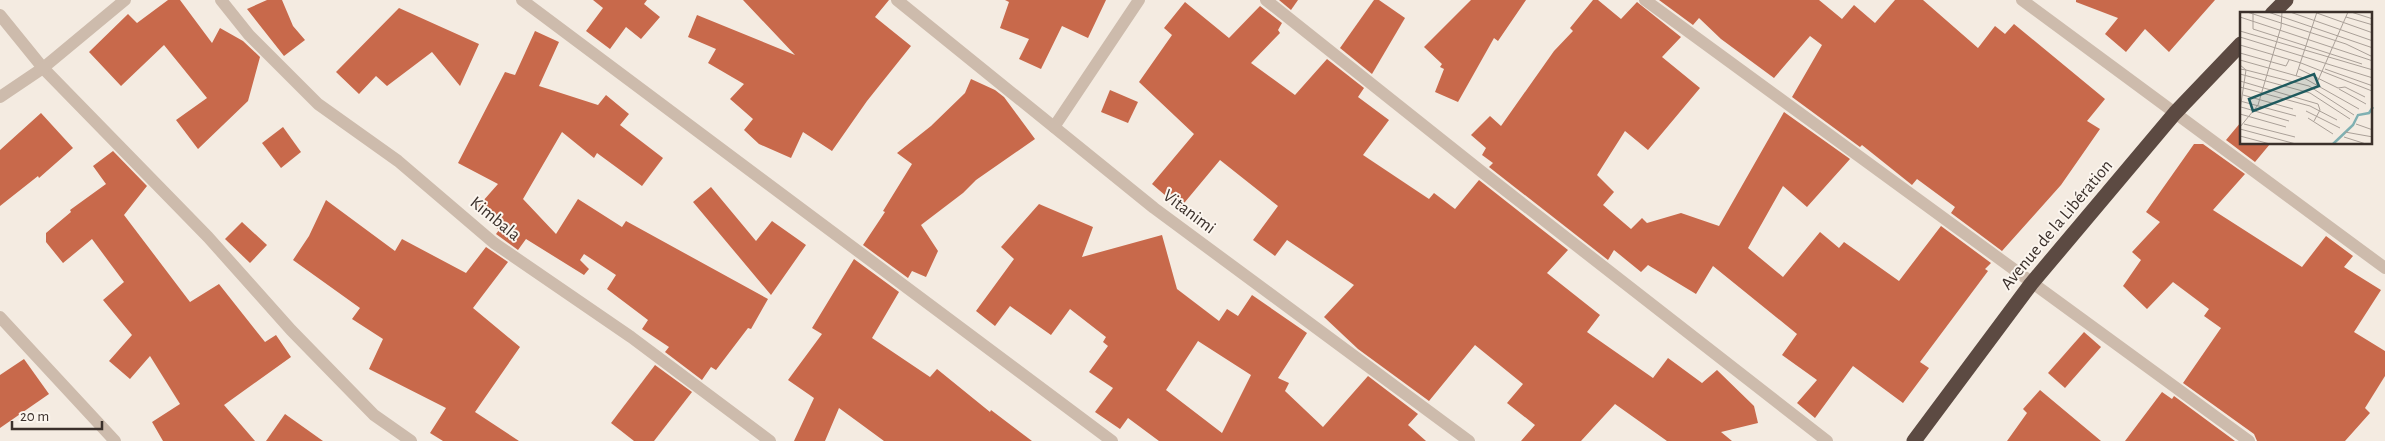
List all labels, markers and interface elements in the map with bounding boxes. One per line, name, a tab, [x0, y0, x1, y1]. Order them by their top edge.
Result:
inset map	[2240, 12, 2372, 145]
street label: Avenue de la Libération	[1998, 157, 2116, 293]
street label: Vitanimi	[1159, 187, 1219, 237]
street label: Kimbala	[466, 193, 524, 245]
scale bar	[12, 398, 102, 430]
text: 20 m	[20, 409, 49, 424]

